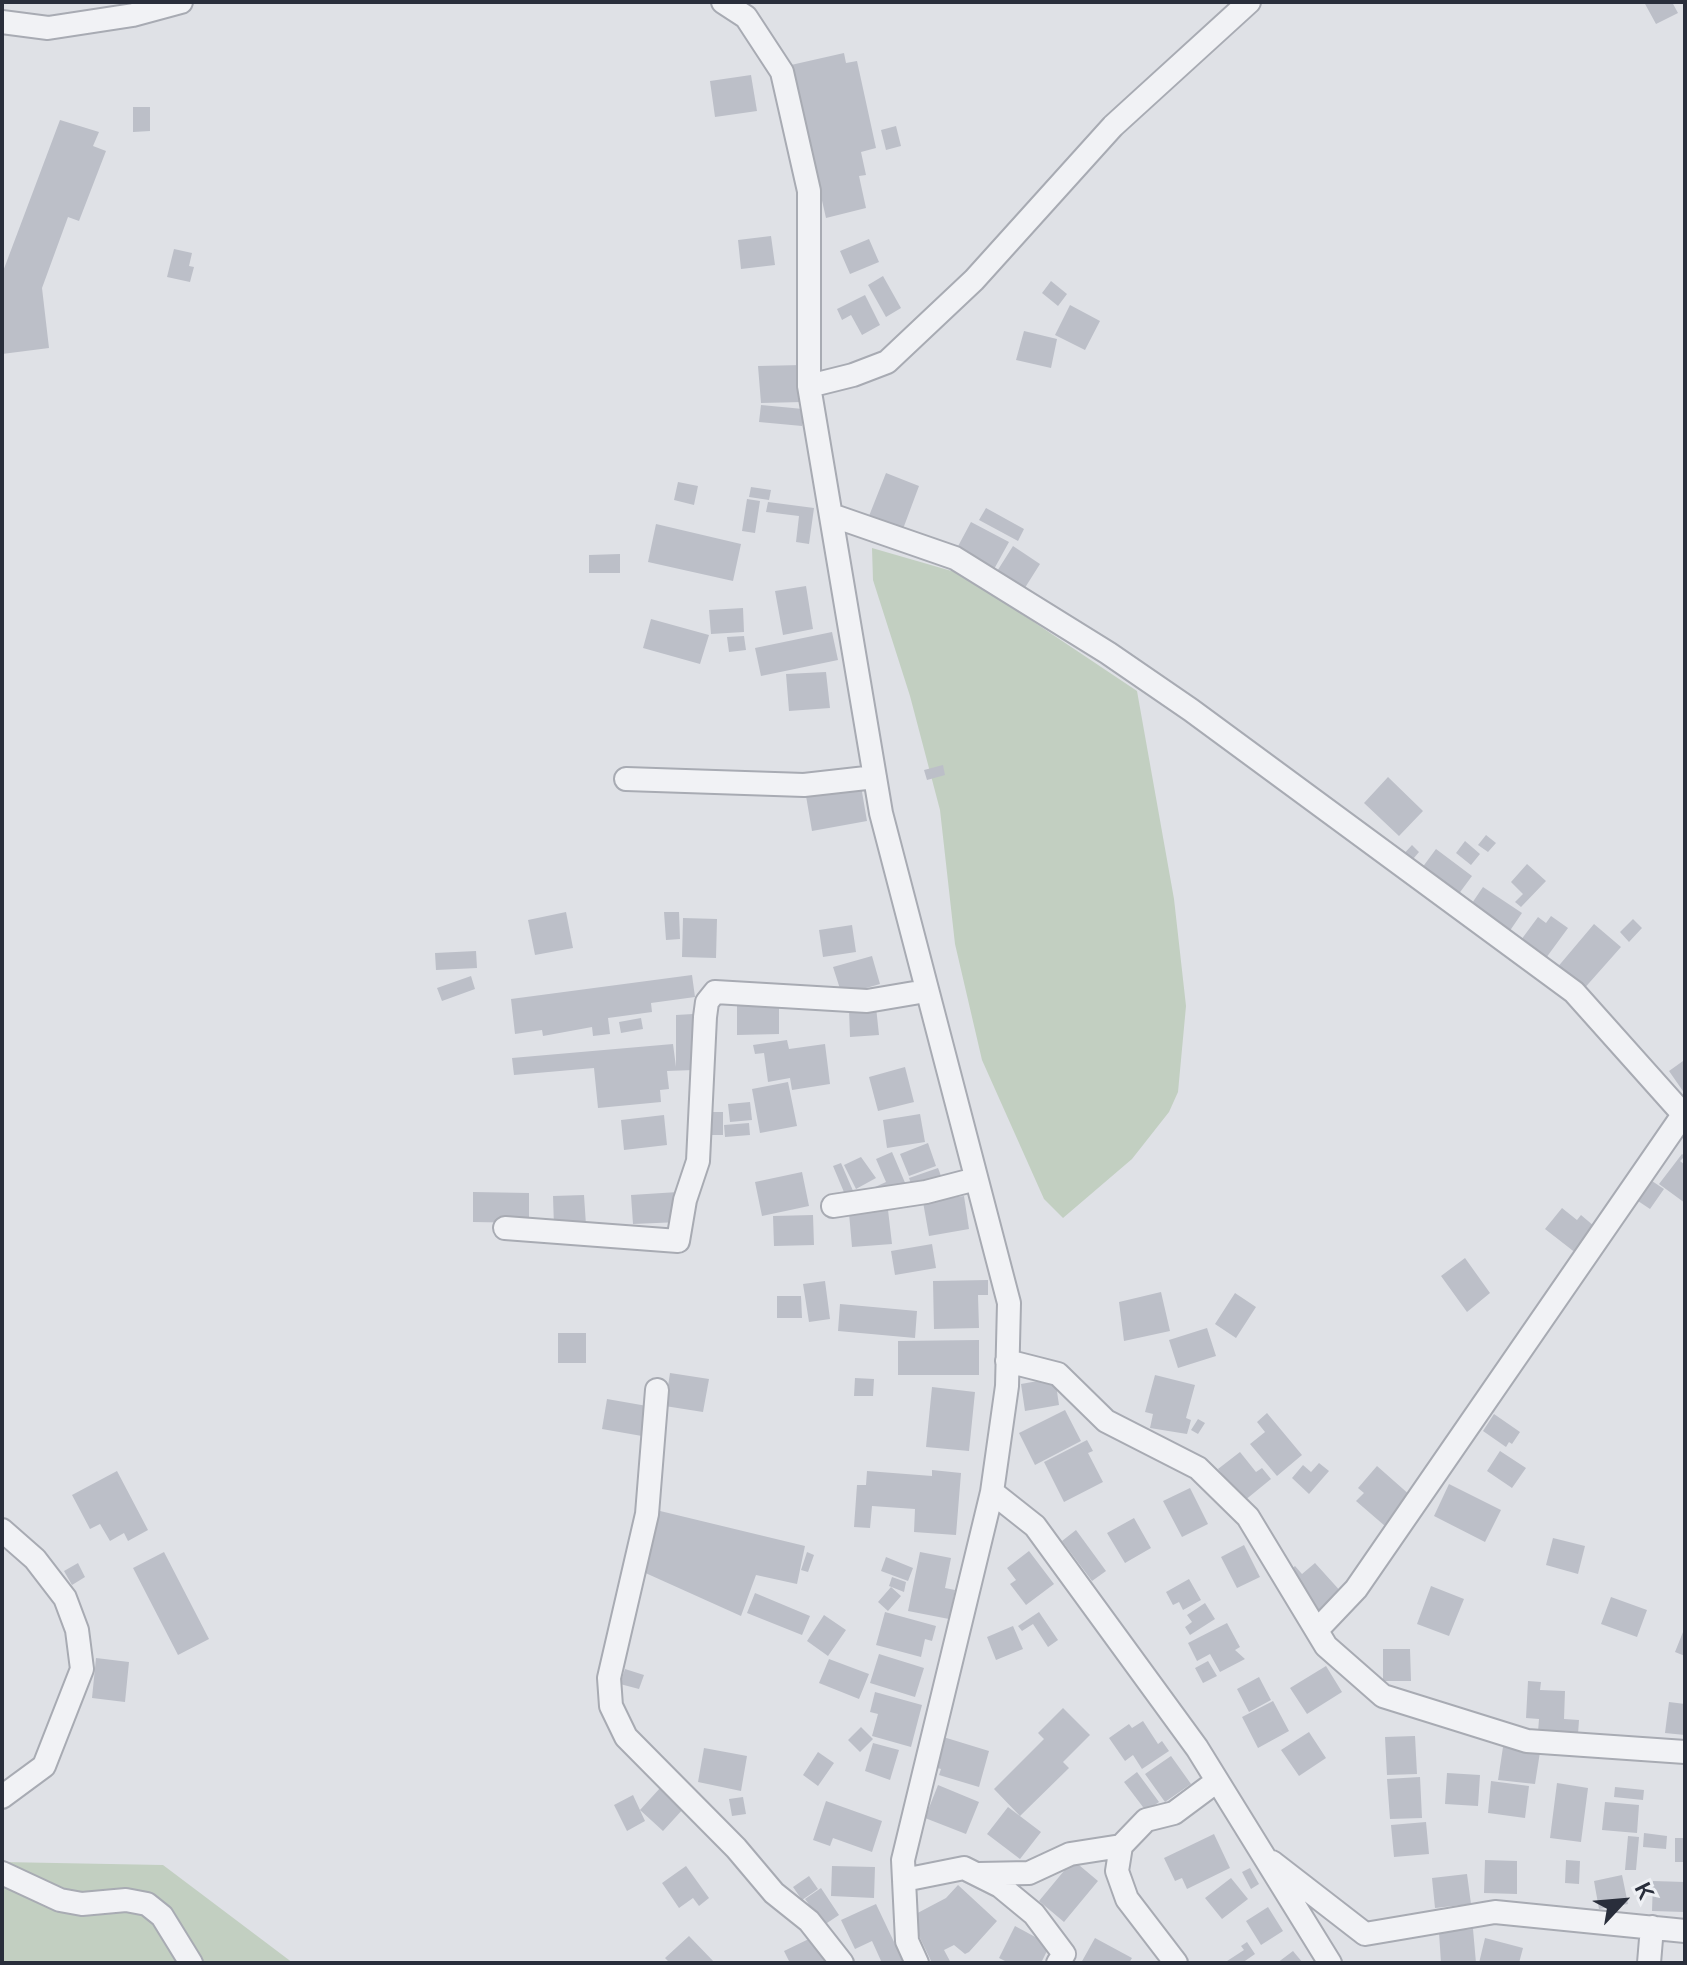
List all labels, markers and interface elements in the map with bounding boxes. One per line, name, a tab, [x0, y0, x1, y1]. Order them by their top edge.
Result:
north arrow	[1583, 1861, 1663, 1941]
text: K	[1630, 1878, 1660, 1903]

